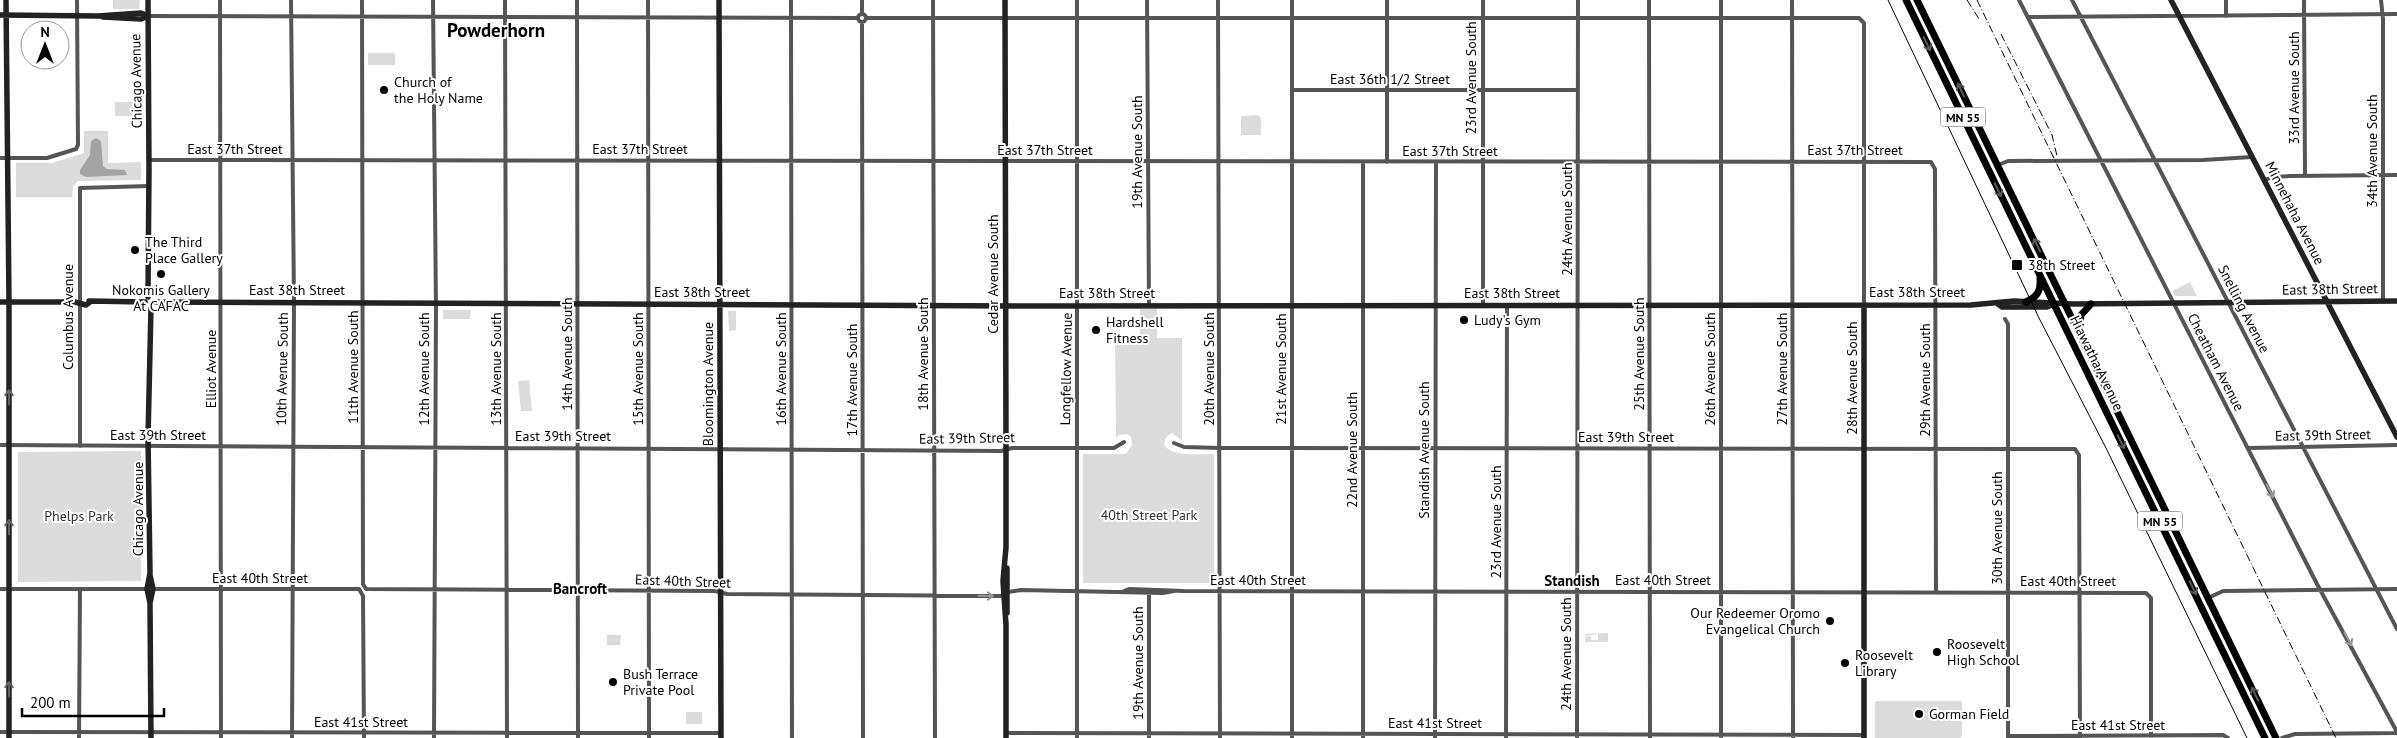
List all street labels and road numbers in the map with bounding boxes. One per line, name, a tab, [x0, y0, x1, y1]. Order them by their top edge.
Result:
street label: 23rd Avenue South	[1462, 21, 1480, 135]
street label: 33rd Avenue South	[2285, 31, 2303, 145]
street label: Chicago Avenue	[126, 33, 146, 129]
street label: East 36th 1/2 Street	[1330, 70, 1450, 88]
street label: 34th Avenue South	[2363, 94, 2381, 208]
street label: 19th Avenue South	[1128, 95, 1146, 209]
road number: MN 55	[1940, 108, 1986, 126]
street label: East 37th Street	[187, 140, 283, 158]
street label: East 37th Street	[592, 140, 688, 158]
street label: East 37th Street	[997, 141, 1093, 159]
street label: East 37th Street	[1807, 141, 1903, 159]
street label: East 37th Street	[1402, 142, 1498, 160]
street label: Minnehaha Avenue	[2261, 158, 2329, 268]
street label: 24th Avenue South	[1558, 162, 1576, 276]
street label: Cedar Avenue South	[984, 214, 1002, 334]
street label: Snelling Avenue	[2214, 262, 2274, 356]
street label: Columbus Avenue	[59, 264, 77, 370]
street label: East 38th Street	[2282, 279, 2378, 299]
street label: East 38th Street	[249, 281, 345, 299]
street label: East 38th Street	[654, 283, 750, 301]
street label: East 38th Street	[1869, 283, 1965, 301]
street label: East 38th Street	[1059, 284, 1155, 302]
street label: East 38th Street	[1464, 284, 1560, 302]
street label: 14th Avenue South	[558, 297, 576, 411]
street label: 18th Avenue South	[914, 297, 932, 411]
street label: 25th Avenue South	[1630, 297, 1648, 411]
street label: 11th Avenue South	[344, 310, 362, 424]
street label: Cheatham Avenue	[2184, 310, 2248, 414]
street label: 10th Avenue South	[272, 312, 292, 426]
street label: 12th Avenue South	[415, 312, 433, 426]
street label: 13th Avenue South	[487, 312, 505, 426]
street label: 15th Avenue South	[629, 312, 647, 426]
street label: 16th Avenue South	[772, 312, 790, 426]
street label: Longfellow Avenue	[1056, 312, 1076, 426]
street label: 20th Avenue South	[1200, 312, 1218, 426]
street label: 26th Avenue South	[1701, 312, 1719, 426]
street label: Hiawatha Avenue	[2066, 312, 2128, 414]
street label: 21st Avenue South	[1272, 313, 1290, 425]
street label: 27th Avenue South	[1773, 313, 1791, 425]
street label: 28th Avenue South	[1843, 321, 1861, 435]
street label: Bloomington Avenue	[699, 322, 717, 446]
street label: 29th Avenue South	[1916, 323, 1934, 437]
street label: 17th Avenue South	[843, 324, 861, 436]
street label: Elliot Avenue	[202, 330, 220, 408]
street label: Standish Avenue South	[1415, 381, 1433, 519]
street label: 22nd Avenue South	[1343, 392, 1361, 508]
street label: East 39th Street	[2275, 425, 2371, 445]
street label: East 39th Street	[110, 426, 206, 444]
street label: East 39th Street	[515, 427, 611, 445]
street label: East 39th Street	[919, 428, 1015, 448]
street label: East 39th Street	[1578, 428, 1674, 446]
street label: Chicago Avenue	[129, 462, 147, 556]
street label: 23rd Avenue South	[1487, 465, 1505, 579]
street label: 30th Avenue South	[1988, 471, 2006, 585]
road number: MN 55	[2138, 512, 2182, 530]
street label: East 40th Street	[212, 569, 308, 587]
street label: East 40th Street	[635, 570, 732, 592]
street label: East 40th Street	[1210, 571, 1306, 589]
street label: East 40th Street	[1615, 571, 1711, 589]
street label: East 40th Street	[2020, 572, 2116, 590]
street label: 24th Avenue South	[1557, 597, 1575, 711]
street label: 19th Avenue South	[1129, 606, 1147, 720]
street label: East 41st Street	[314, 713, 408, 731]
street label: East 41st Street	[1388, 714, 1482, 732]
street label: East 41st Street	[2071, 716, 2165, 734]

